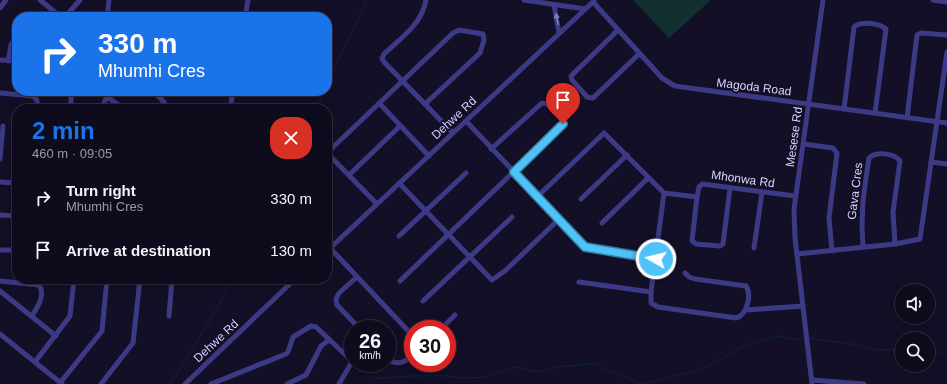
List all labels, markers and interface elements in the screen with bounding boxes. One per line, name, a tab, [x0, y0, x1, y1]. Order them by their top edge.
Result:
one-way arrow	[553, 13, 559, 25]
icon: right	[32, 28, 84, 80]
text: 330 m	[98, 28, 177, 59]
text: Mhumhi Cres	[98, 61, 205, 81]
street label: Magoda Road	[716, 75, 792, 99]
pin	[546, 83, 580, 124]
icon: arrive	[552, 89, 574, 111]
street label: Dehwe Rd	[429, 94, 479, 142]
street label: Mesese Rd	[783, 106, 805, 168]
text: 2 min	[32, 117, 95, 144]
button: close	[270, 117, 312, 159]
text: 460 m · 09:05	[32, 146, 112, 161]
street label: Gava Cres	[845, 162, 865, 220]
street label: Mhonwa Rd	[710, 168, 776, 190]
text: Turn right	[66, 182, 136, 199]
icon: right	[32, 187, 54, 209]
text: 330 m	[270, 190, 312, 207]
text: Mhumhi Cres	[66, 199, 143, 214]
position arrow	[635, 238, 677, 280]
icon: arrive	[32, 239, 54, 261]
text: Arrive at destination	[66, 242, 211, 259]
text: 130 m	[270, 242, 312, 259]
map controls	[895, 284, 935, 372]
button: sound	[895, 284, 935, 324]
street label: Dehwe Rd	[191, 317, 241, 365]
speed limit sign: 30	[404, 320, 456, 372]
text: 26	[359, 330, 381, 352]
button: search	[895, 332, 935, 372]
text: km/h	[359, 350, 381, 361]

